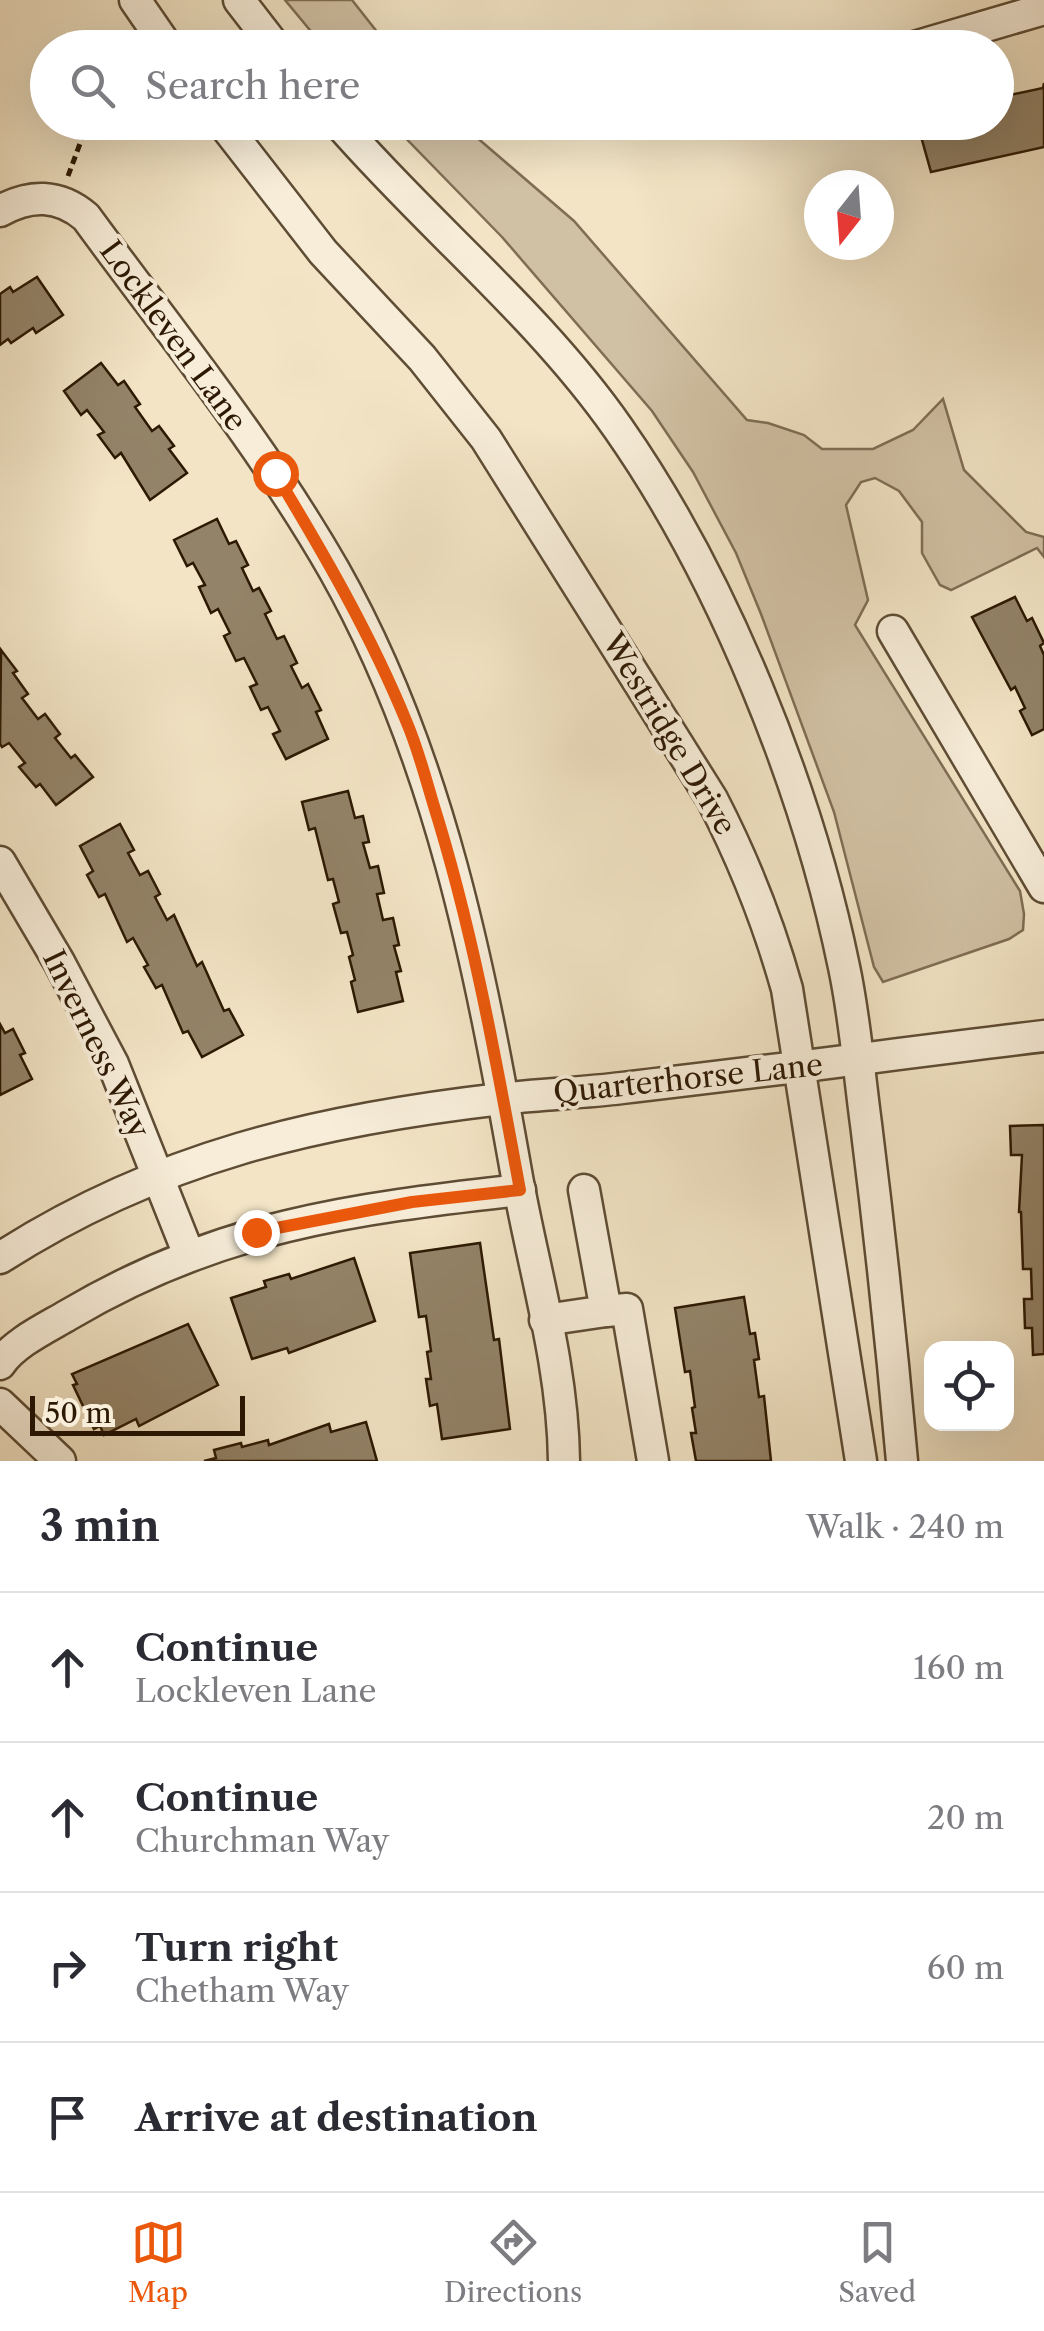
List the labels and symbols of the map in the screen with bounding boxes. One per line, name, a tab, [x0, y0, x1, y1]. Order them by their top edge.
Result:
north arrow	[804, 170, 894, 260]
street label: Lockleven Lane	[92, 233, 255, 438]
route start	[253, 451, 299, 497]
street label: Westridge Drive	[594, 625, 744, 841]
street label: Inverness Way	[35, 944, 158, 1144]
street label: Quarterhorse Lane	[551, 1046, 824, 1111]
route end	[234, 1210, 280, 1256]
scale bar	[30, 1391, 245, 1436]

